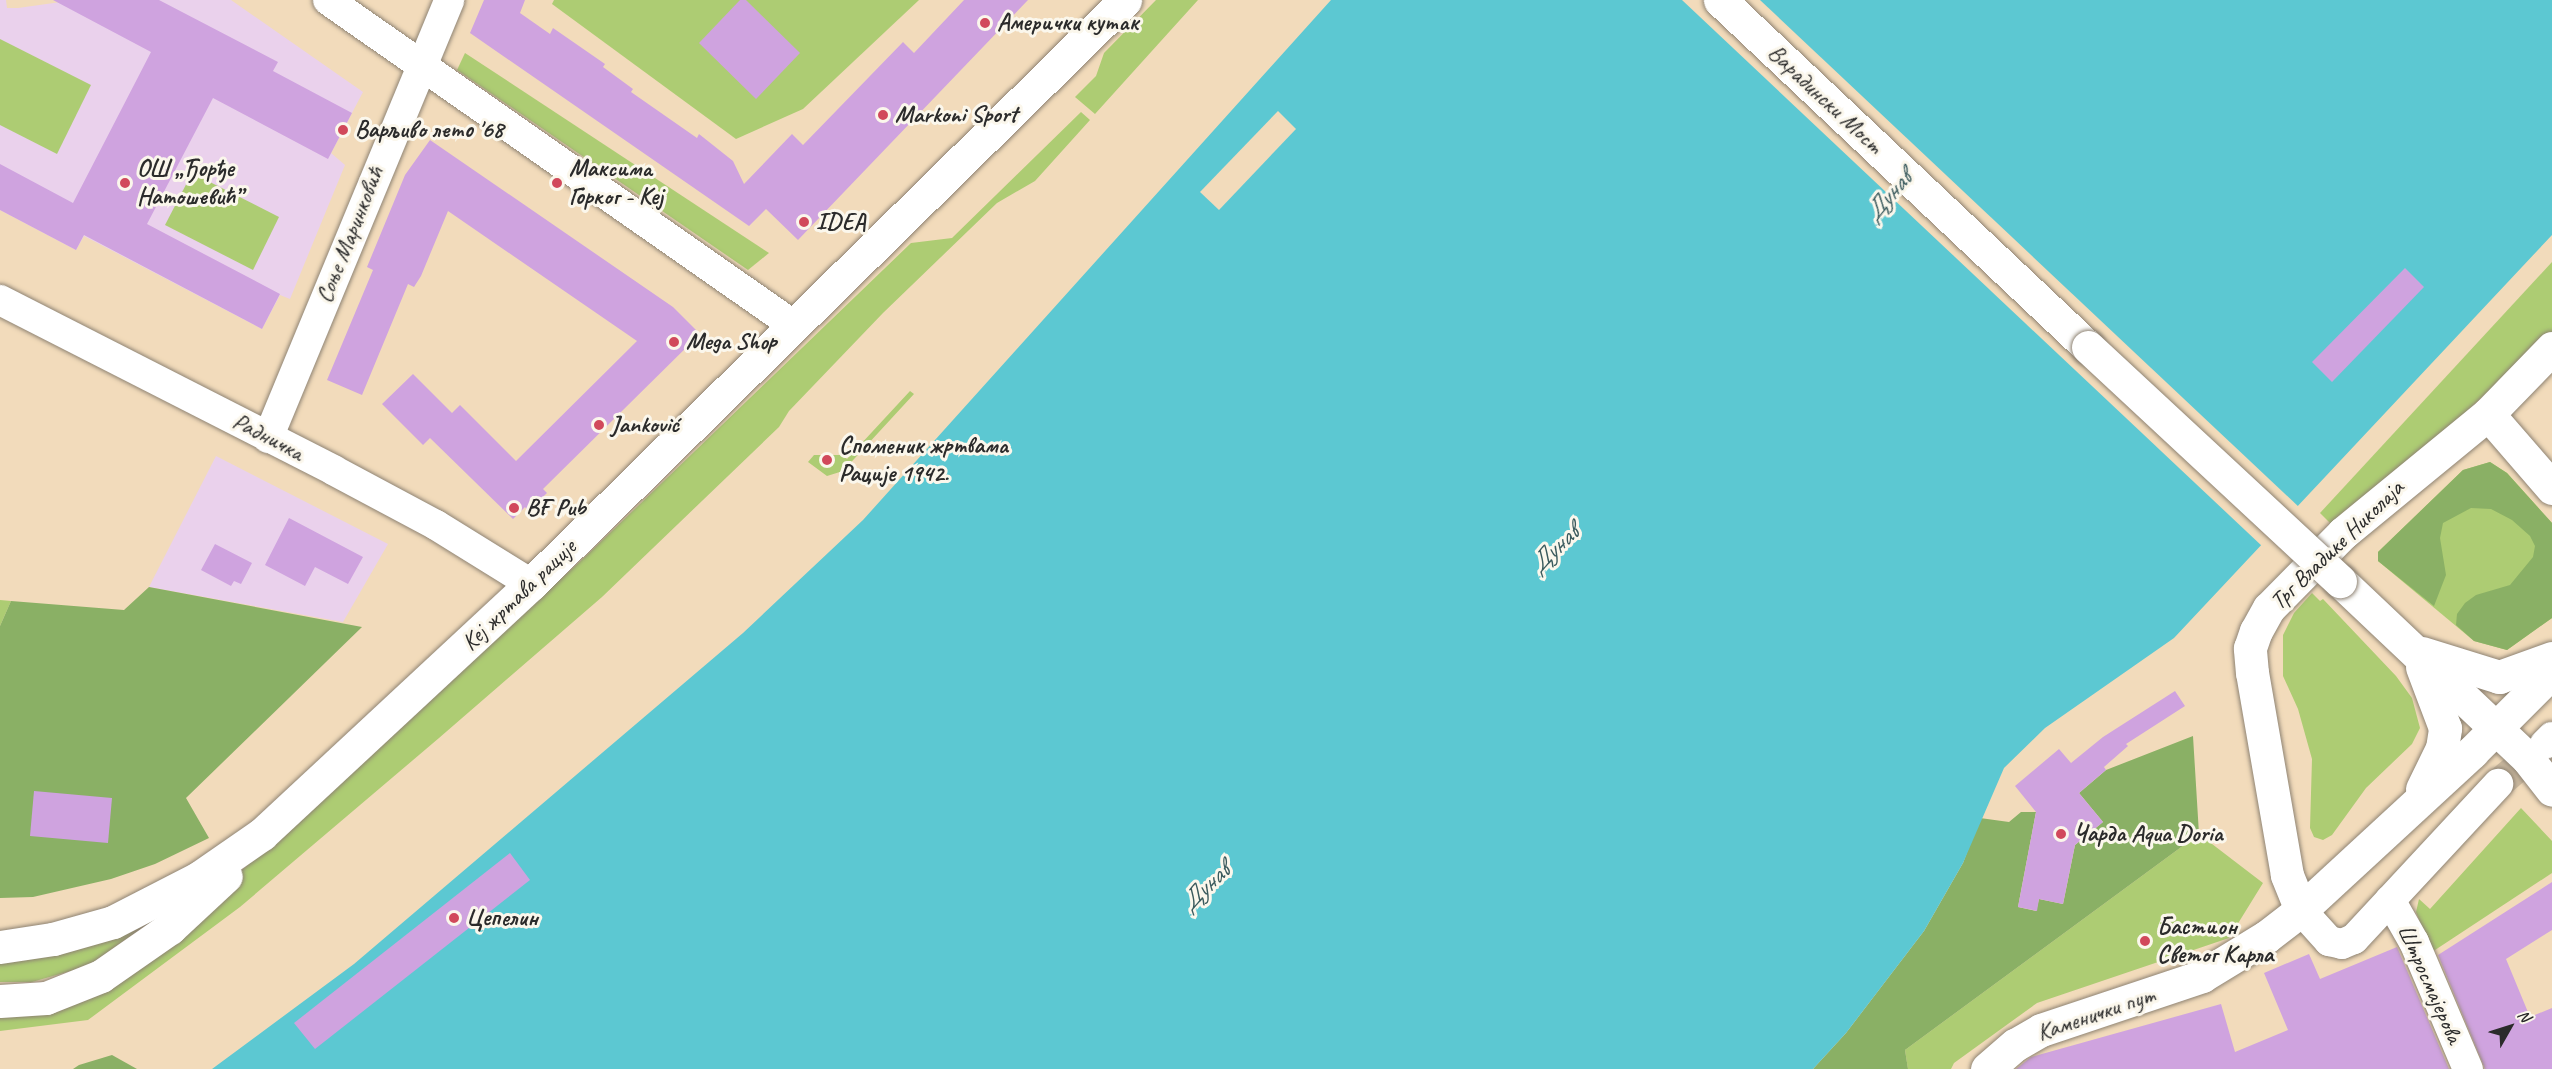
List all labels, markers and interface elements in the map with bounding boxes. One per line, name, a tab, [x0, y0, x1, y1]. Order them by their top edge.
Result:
place label: Амерички кутак	[997, 9, 1140, 37]
marker: Амерички кутак	[978, 16, 992, 30]
street label: Варадински Мост	[1761, 38, 1889, 160]
place label: Markoni Sport	[895, 101, 1017, 129]
marker: Markoni Sport	[876, 108, 890, 122]
place label: Варљиво лето '68	[355, 116, 505, 144]
marker: Варљиво лето '68	[336, 123, 350, 137]
place label: ОШ „Ђорђе Натошевић”	[137, 155, 241, 211]
place label: Максима Горког - Кеј	[569, 155, 663, 211]
street label: Соње Маринковић	[310, 163, 390, 307]
water label: Дунав	[1858, 165, 1918, 227]
marker: ОШ „Ђорђе Натошевић”	[118, 176, 132, 190]
marker: Максима Горког - Кеј	[550, 176, 564, 190]
place label: IDEA	[816, 208, 866, 236]
marker: IDEA	[797, 215, 811, 229]
place label: Mega Shop	[686, 328, 777, 356]
marker: Mega Shop	[667, 335, 681, 349]
street label: Радничка	[228, 407, 308, 467]
place label: Janković	[611, 411, 679, 439]
marker: Janković	[592, 418, 606, 432]
place label: Споменик жртвама Рације 1942.	[839, 432, 1012, 488]
marker: Споменик жртвама Рације 1942.	[820, 453, 834, 467]
street label: Трг Владике Николаја	[2264, 474, 2410, 616]
place label: BF Pub	[526, 494, 585, 522]
marker: BF Pub	[507, 501, 521, 515]
water label: Дунав	[1523, 518, 1585, 580]
street label: Кеј жртава рације	[455, 533, 583, 657]
place label: Чарда Aqua Doria	[2073, 820, 2223, 848]
marker: Чарда Aqua Doria	[2054, 827, 2068, 841]
water label: Дунав	[1174, 856, 1236, 918]
place label: Цепелин	[466, 904, 538, 932]
marker: Цепелин	[447, 911, 461, 925]
place label: Бастион Светог Карла	[2157, 913, 2272, 969]
street label: Штросмајерова	[2391, 920, 2469, 1048]
marker: Бастион Светог Карла	[2138, 934, 2152, 948]
street label: Каменички пут	[2033, 980, 2159, 1048]
north arrow	[2480, 997, 2540, 1057]
text: N	[2513, 1006, 2535, 1026]

